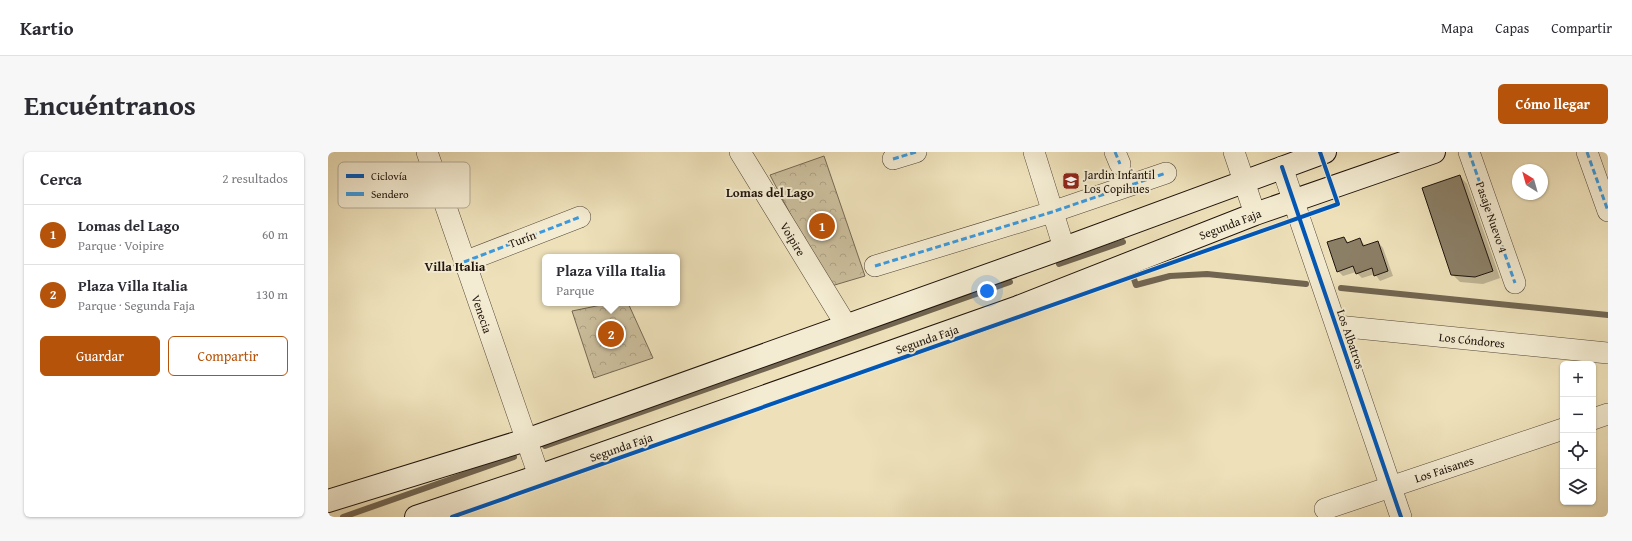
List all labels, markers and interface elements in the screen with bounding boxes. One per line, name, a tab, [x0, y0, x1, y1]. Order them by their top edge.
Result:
text: Kartio	[20, 14, 74, 42]
text: Mapa	[1441, 18, 1473, 38]
text: Capas	[1495, 18, 1529, 38]
text: Compartir	[1551, 18, 1612, 38]
text: Encuéntranos	[24, 84, 196, 125]
button: Cómo llegar	[1498, 84, 1608, 124]
legend	[338, 162, 470, 208]
north arrow	[1512, 164, 1548, 200]
text: Cerca	[40, 166, 82, 191]
place label: Jardin Infantil Los Copihues	[1082, 166, 1156, 197]
text: Ciclovía	[371, 168, 408, 184]
text: 2 resultados	[222, 169, 288, 188]
school or university icon: Jardin Infantil Los Copihues	[1061, 171, 1081, 191]
street label: Pasaje Nuevo 4	[1472, 179, 1512, 255]
district label: Lomas del Lago	[726, 183, 814, 202]
text: Sendero	[371, 186, 409, 202]
street label: Segunda Faja	[1196, 204, 1264, 244]
pin: 1	[809, 211, 835, 241]
text: Lomas del Lago	[78, 215, 179, 236]
street label: Voipire	[776, 219, 810, 259]
text: 1	[50, 225, 56, 244]
text: 60 m	[262, 225, 288, 244]
street label: Turín	[506, 226, 538, 252]
text: Parque · Voipire	[78, 236, 164, 255]
popup	[542, 254, 680, 306]
district label: Villa Italia	[424, 257, 486, 276]
text: Plaza Villa Italia	[556, 260, 666, 281]
text: Plaza Villa Italia	[78, 275, 188, 296]
text: Parque	[556, 281, 594, 300]
your location	[977, 281, 997, 301]
text: 2	[50, 285, 56, 304]
text: 130 m	[256, 285, 288, 304]
street label: Venecia	[468, 293, 497, 336]
text: Parque · Segunda Faja	[78, 296, 195, 315]
street label: Los Albatros	[1333, 307, 1369, 371]
pin: 2	[598, 319, 624, 349]
street label: Segunda Faja	[893, 320, 961, 358]
street label: Los Cóndores	[1438, 328, 1506, 352]
button: Guardar	[40, 336, 160, 376]
button: Compartir	[168, 336, 288, 376]
map controls	[1560, 361, 1596, 505]
button: +	[1560, 361, 1596, 397]
button: −	[1560, 397, 1596, 433]
street label: Segunda Faja	[587, 428, 655, 466]
button: locate	[1560, 433, 1596, 469]
street label: Los Faisanes	[1412, 451, 1476, 487]
button: layers	[1560, 469, 1596, 505]

